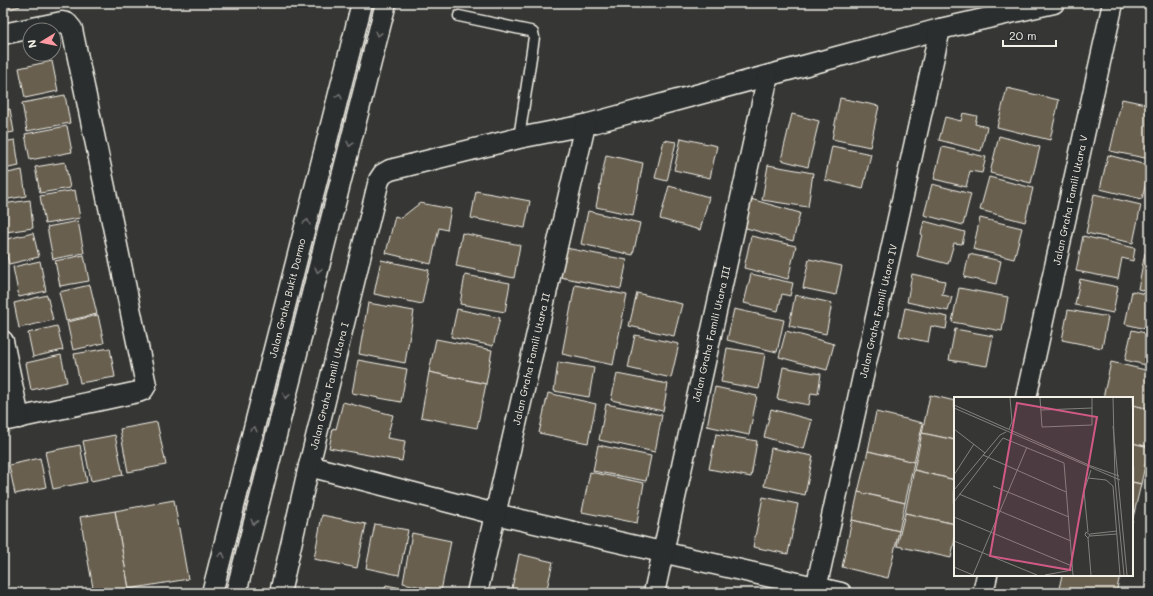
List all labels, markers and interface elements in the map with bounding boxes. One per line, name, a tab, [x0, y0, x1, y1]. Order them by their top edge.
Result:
north arrow	[22, 22, 62, 62]
scale bar	[1003, 22, 1056, 48]
text: 20 m	[1009, 27, 1037, 43]
one-way arrow	[374, 31, 383, 38]
text: N	[24, 38, 40, 49]
one-way arrow	[334, 93, 342, 99]
street label: Jalan Graha Famili Utara V	[1049, 134, 1091, 266]
one-way arrow	[347, 141, 355, 147]
one-way arrow	[302, 219, 310, 225]
street label: Jalan Graha Bukit Darmo	[265, 237, 309, 359]
street label: Jalan Graha Famili Utara IV	[856, 243, 900, 379]
street label: Jalan Graha Famili Utara III	[688, 264, 734, 404]
one-way arrow	[315, 267, 323, 273]
street label: Jalan Graha Famili Utara II	[509, 291, 553, 426]
street label: Jalan Graha Famili Utara I	[306, 320, 352, 451]
one-way arrow	[283, 393, 291, 399]
inset map	[954, 397, 1133, 576]
one-way arrow	[249, 426, 257, 432]
one-way arrow	[250, 518, 259, 525]
one-way arrow	[217, 552, 225, 558]

